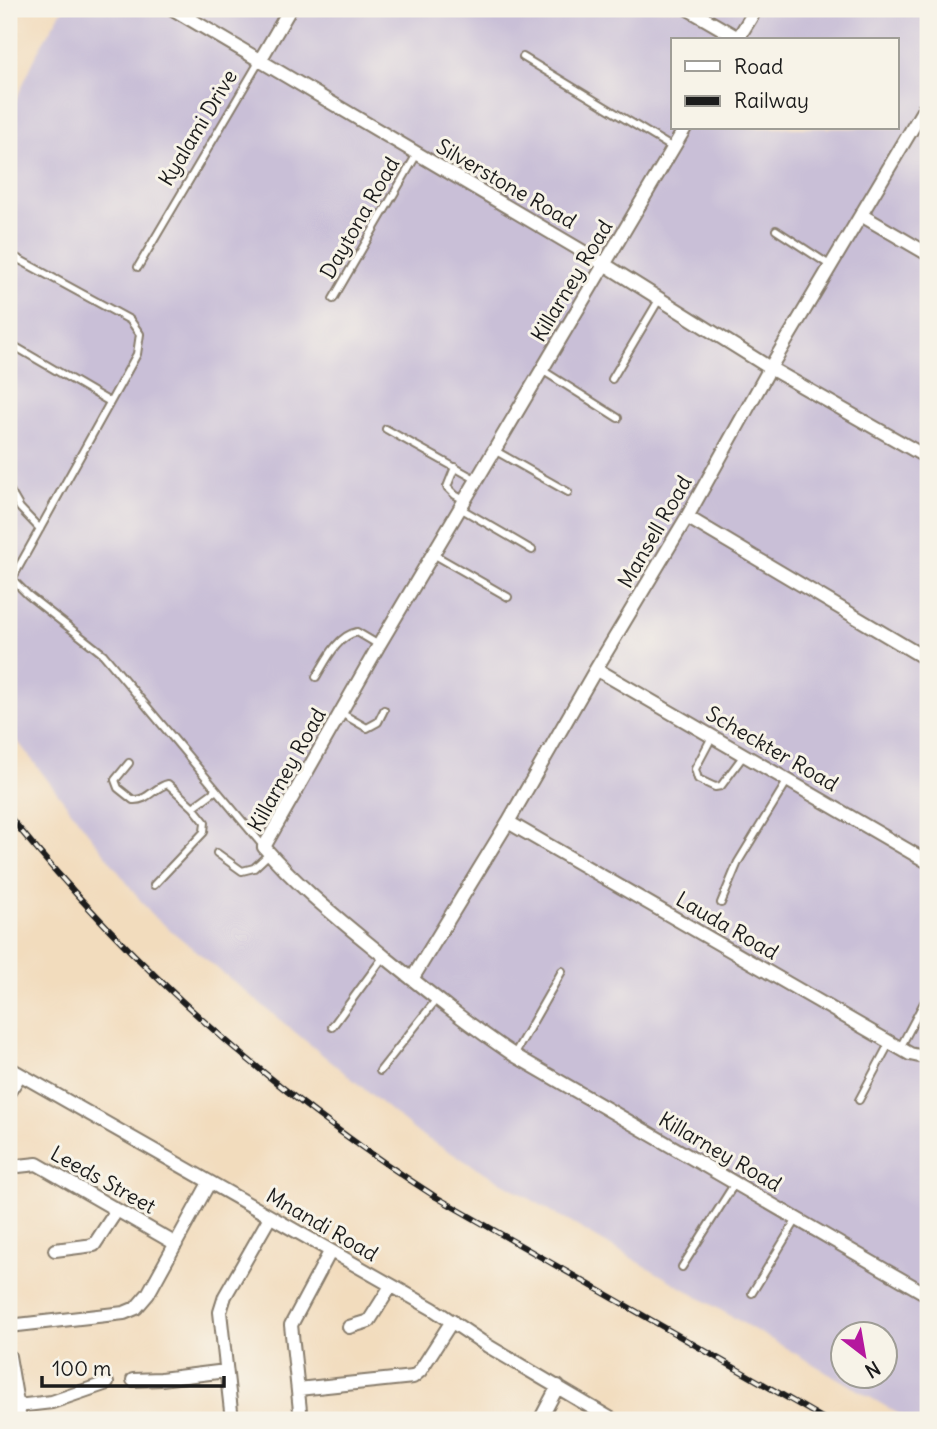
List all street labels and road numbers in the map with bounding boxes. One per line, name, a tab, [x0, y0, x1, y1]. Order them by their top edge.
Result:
street label: Kyalami Drive	[152, 65, 243, 191]
street label: Silverstone Road	[431, 133, 581, 235]
street label: Daytona Road	[314, 152, 405, 283]
street label: Killarney Road	[525, 215, 619, 347]
street label: Mansell Road	[611, 471, 698, 593]
street label: Scheckter Road	[701, 700, 843, 797]
street label: Killarney Road	[241, 703, 332, 836]
street label: Lauda Road	[671, 885, 783, 966]
street label: Killarney Road	[654, 1106, 786, 1198]
street label: Leeds Street	[46, 1140, 161, 1220]
street label: Mnandi Road	[262, 1182, 383, 1267]

